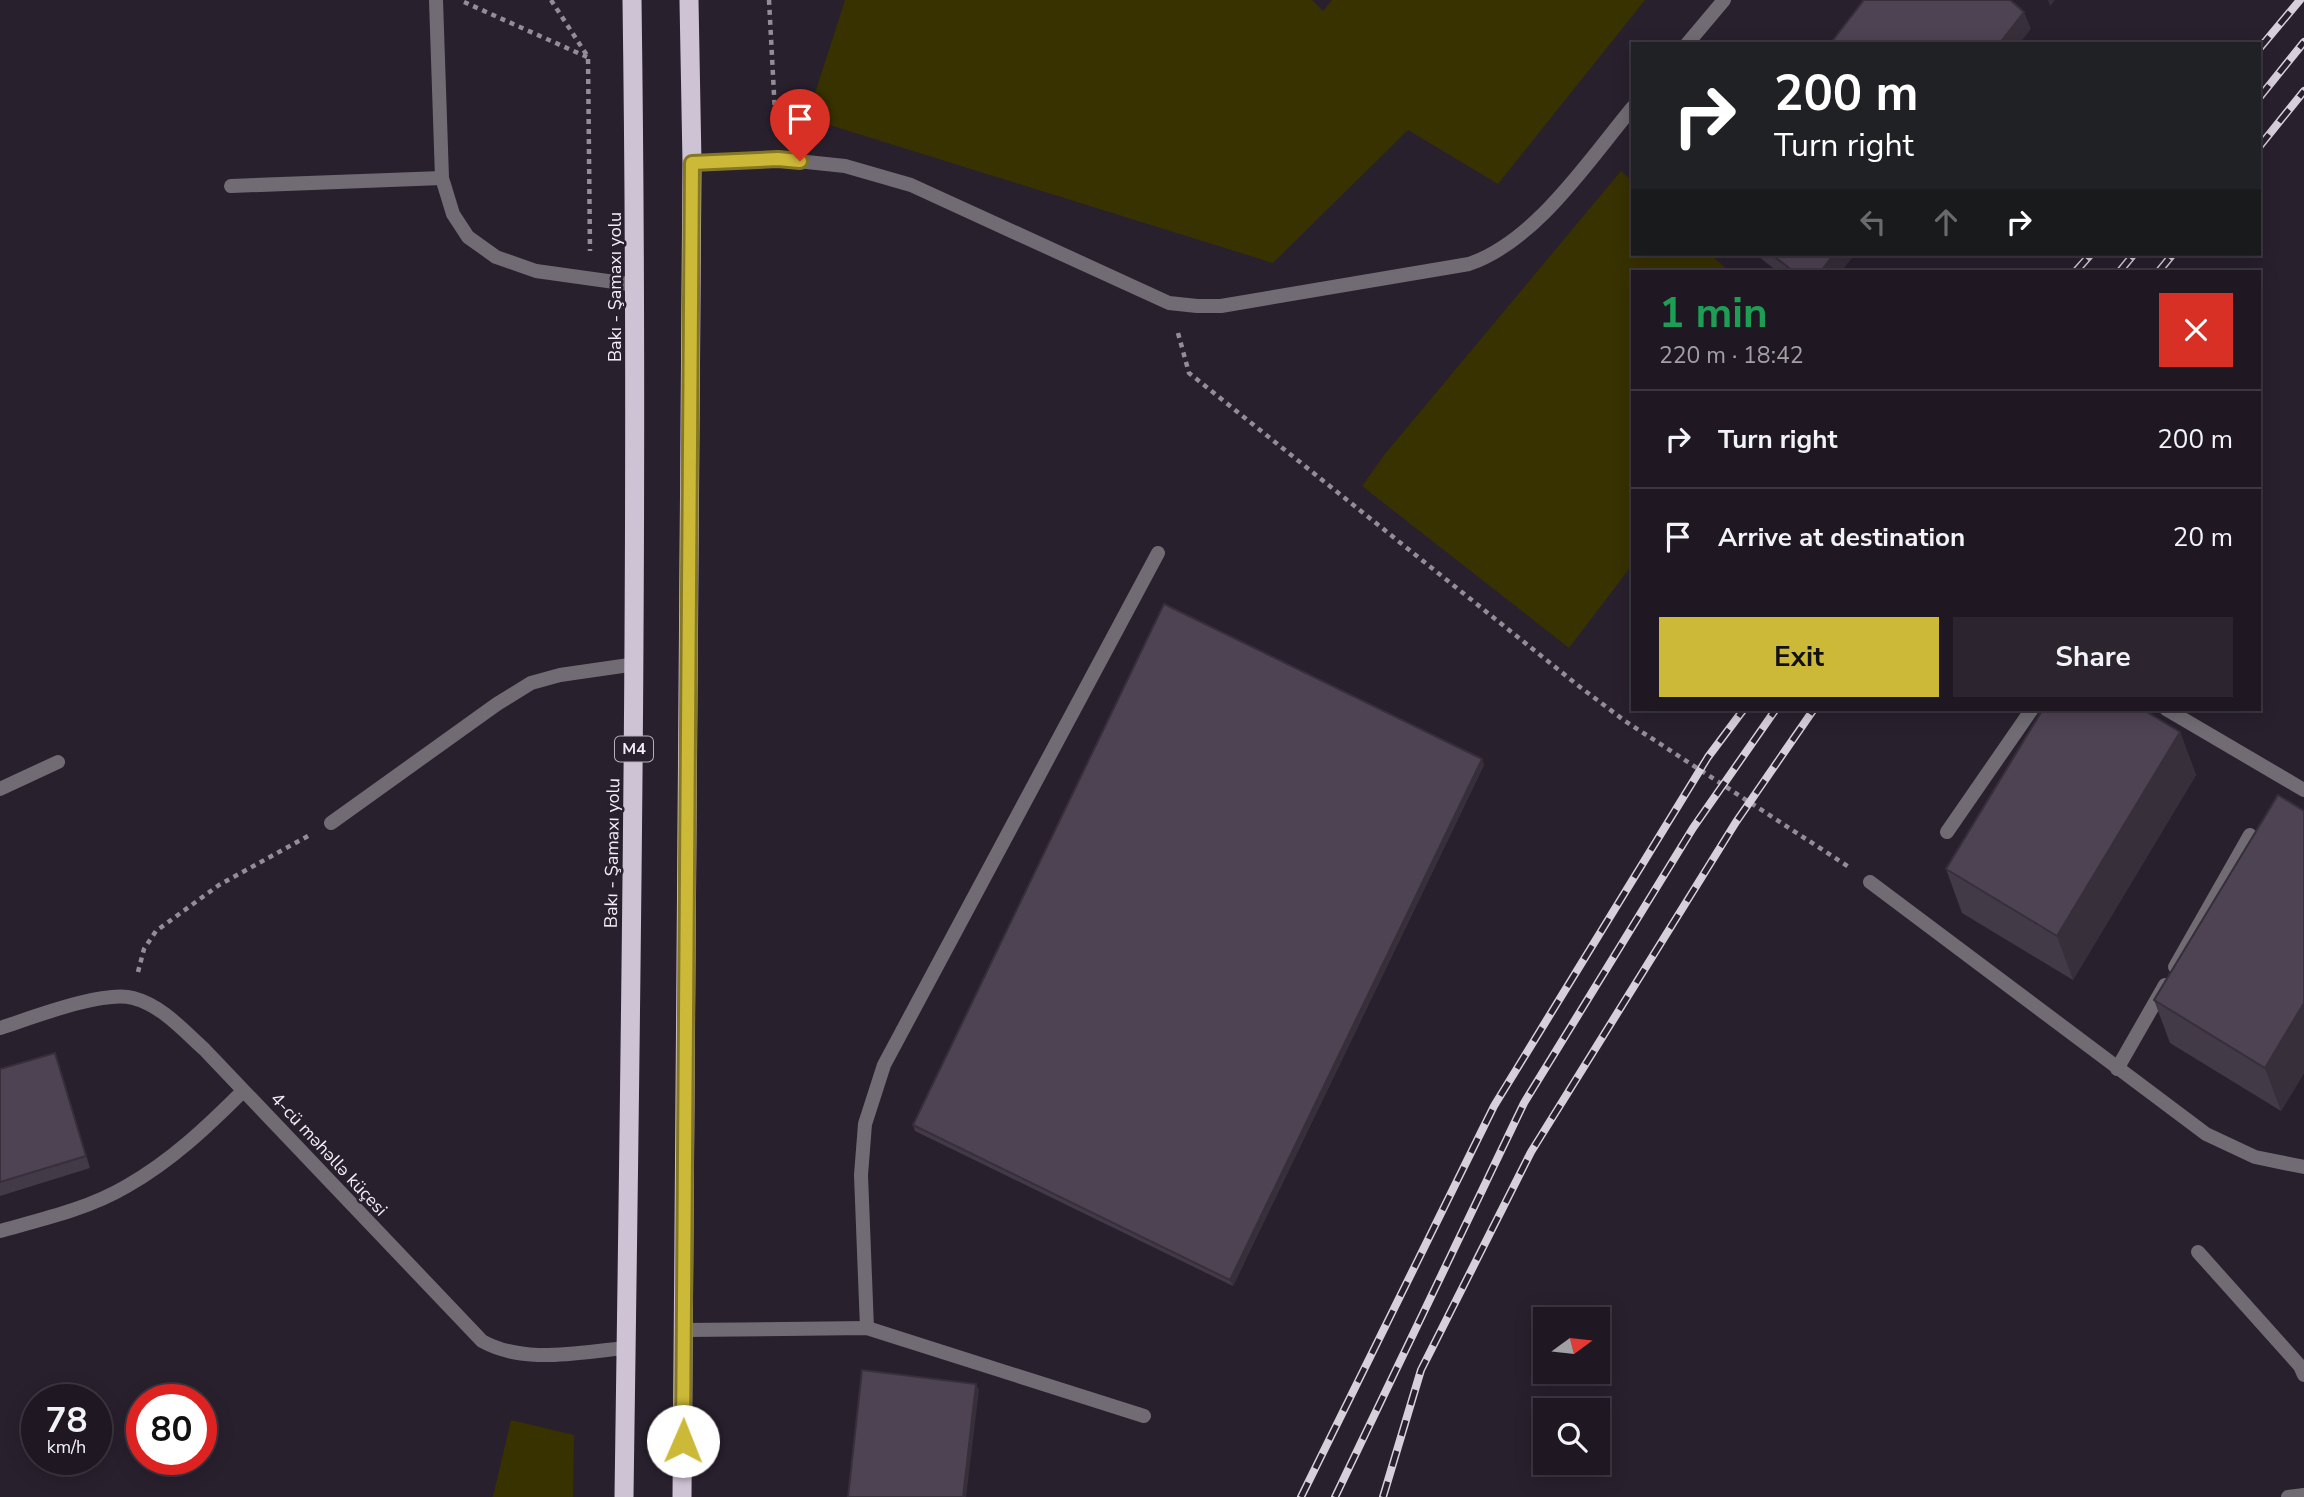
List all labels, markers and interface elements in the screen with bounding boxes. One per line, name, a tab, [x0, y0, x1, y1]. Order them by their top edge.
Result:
text: 200 m	[1774, 60, 1918, 127]
icon: right	[1659, 70, 1750, 161]
pin	[770, 89, 830, 161]
icon: arrive	[781, 100, 819, 138]
text: Turn right	[1774, 124, 1914, 167]
icon: left	[1854, 203, 1892, 241]
icon: ahead	[1927, 203, 1965, 241]
icon: right	[2000, 203, 2038, 241]
street label: Bakı - Şamaxı yolu	[603, 212, 627, 362]
text: 1 min	[1659, 285, 1768, 342]
button: close	[2159, 293, 2233, 367]
text: 220 m · 18:42	[1659, 340, 1804, 371]
icon: right	[1659, 420, 1697, 458]
text: Turn right	[1718, 422, 1837, 457]
text: 200 m	[2157, 422, 2233, 457]
icon: arrive	[1659, 518, 1697, 556]
text: Arrive at destination	[1718, 520, 1965, 555]
text: 20 m	[2173, 520, 2233, 555]
button: Exit	[1659, 617, 1939, 697]
button: Share	[1953, 617, 2233, 697]
road number: M4	[615, 736, 653, 762]
street label: Bakı - Şamaxı yolu	[599, 778, 625, 928]
street label: 4-cü məhəllə küçesi	[265, 1087, 393, 1221]
north arrow	[1533, 1307, 1610, 1384]
map controls	[1533, 1307, 1610, 1475]
speed limit sign: 80	[126, 1384, 217, 1475]
text: 78	[45, 1397, 88, 1444]
button: search	[1533, 1398, 1610, 1475]
position arrow	[646, 1404, 720, 1478]
text: km/h	[47, 1435, 86, 1459]

